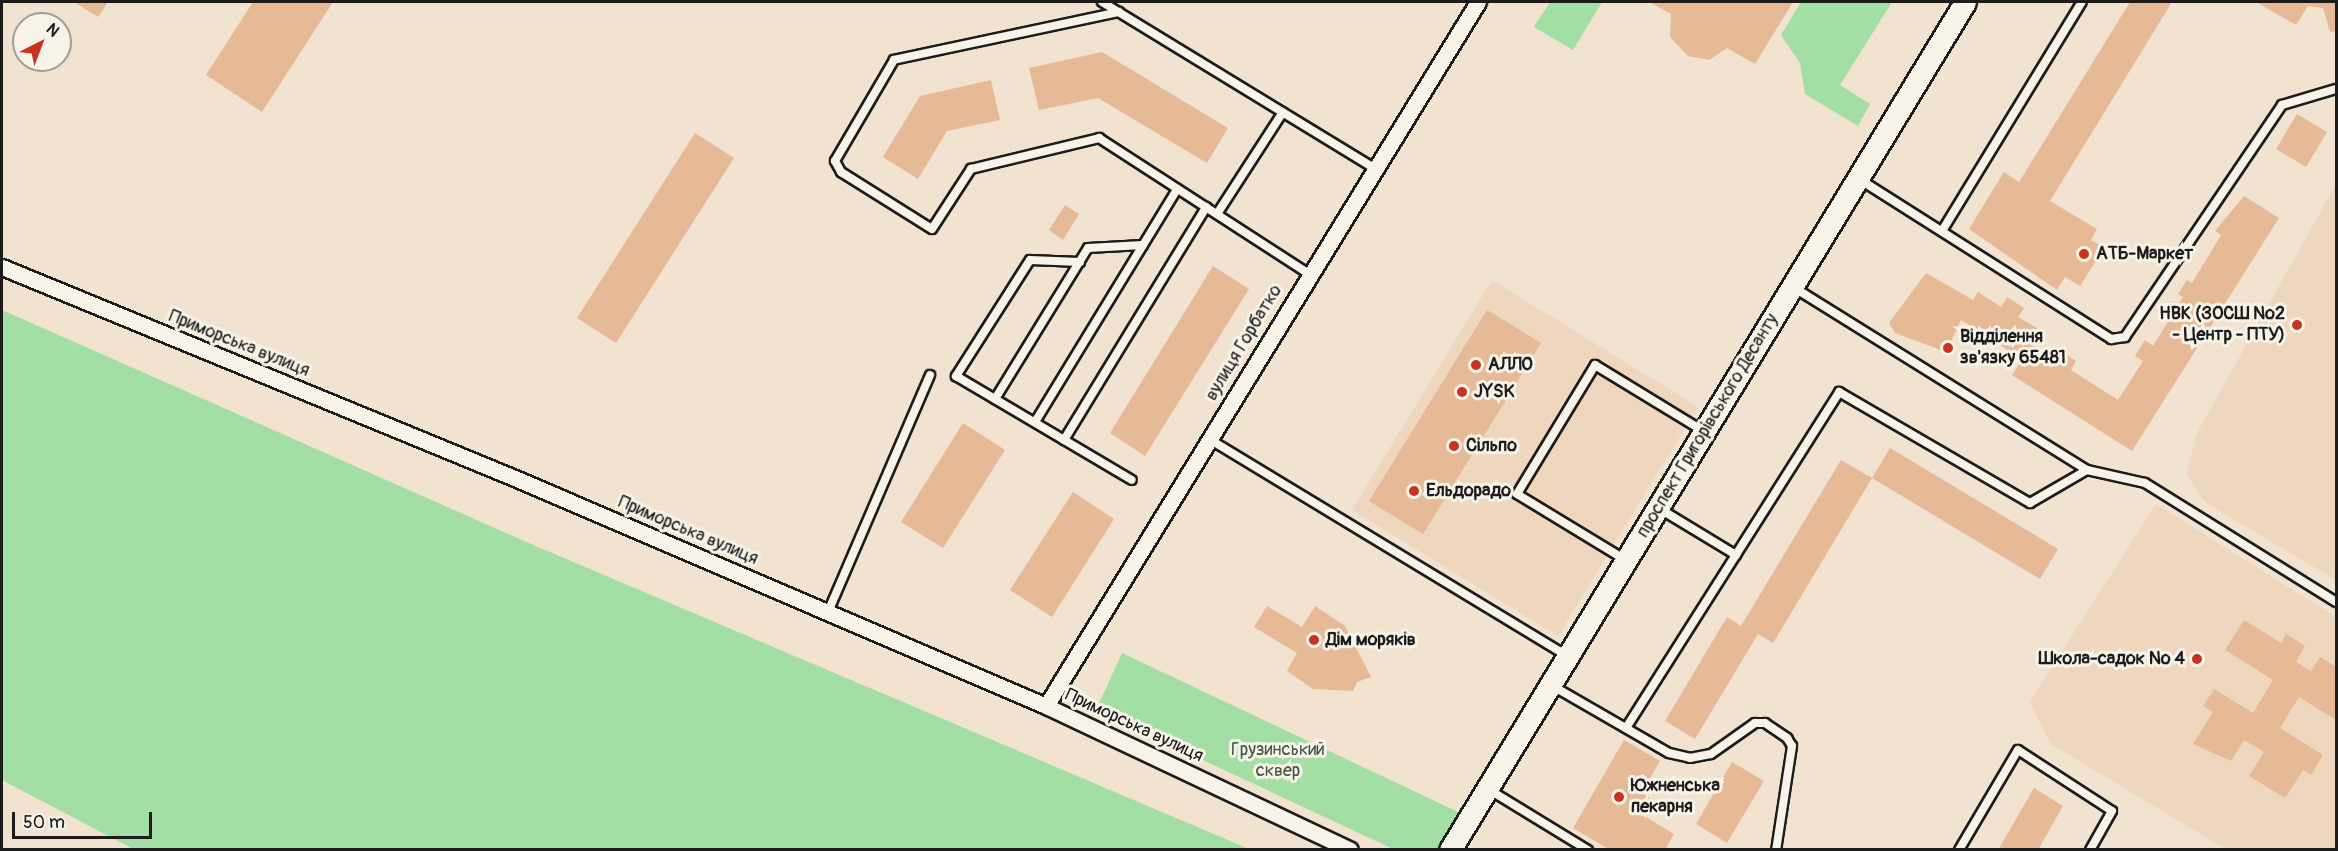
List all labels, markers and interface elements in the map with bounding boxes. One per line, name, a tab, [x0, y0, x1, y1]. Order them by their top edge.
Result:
north arrow	[12, 12, 72, 72]
text: N	[42, 19, 63, 41]
place label: АТБ-Маркет	[2096, 243, 2193, 265]
marker: АТБ-Маркет	[2077, 247, 2091, 261]
street label: вулиця Горбатко	[1201, 281, 1287, 405]
place label: НВК (ЗОСШ №2 - Центр - ПТУ)	[2159, 304, 2285, 346]
street label: Приморська вулиця	[165, 306, 313, 382]
street label: проспект Григорівського Десанту	[1633, 310, 1783, 542]
marker: НВК (ЗОСШ №2 - Центр - ПТУ)	[2290, 318, 2304, 332]
place label: Відділення зв'язку 65481	[1960, 327, 2066, 370]
marker: Відділення зв'язку 65481	[1941, 341, 1955, 355]
place label: АЛЛО	[1488, 354, 1533, 376]
marker: АЛЛО	[1469, 358, 1483, 372]
place label: JYSK	[1474, 381, 1514, 403]
marker: JYSK	[1455, 385, 1469, 399]
place label: Сільпо	[1466, 435, 1517, 457]
marker: Сільпо	[1447, 439, 1461, 453]
place label: Ельдорадо	[1426, 480, 1511, 502]
marker: Ельдорадо	[1407, 484, 1421, 498]
street label: Приморська вулиця	[615, 492, 761, 570]
place label: Дім моряків	[1326, 629, 1416, 651]
marker: Дім моряків	[1307, 633, 1321, 647]
place label: Школа-садок № 4	[2038, 648, 2185, 670]
marker: Школа-садок № 4	[2190, 652, 2204, 666]
street label: Приморська вулиця	[1061, 684, 1207, 768]
park label: Грузинський сквер	[1231, 740, 1325, 783]
place label: Южненська пекарня	[1631, 776, 1720, 818]
marker: Южненська пекарня	[1612, 790, 1626, 804]
scale bar	[15, 800, 154, 838]
text: 50 m	[23, 811, 65, 834]

